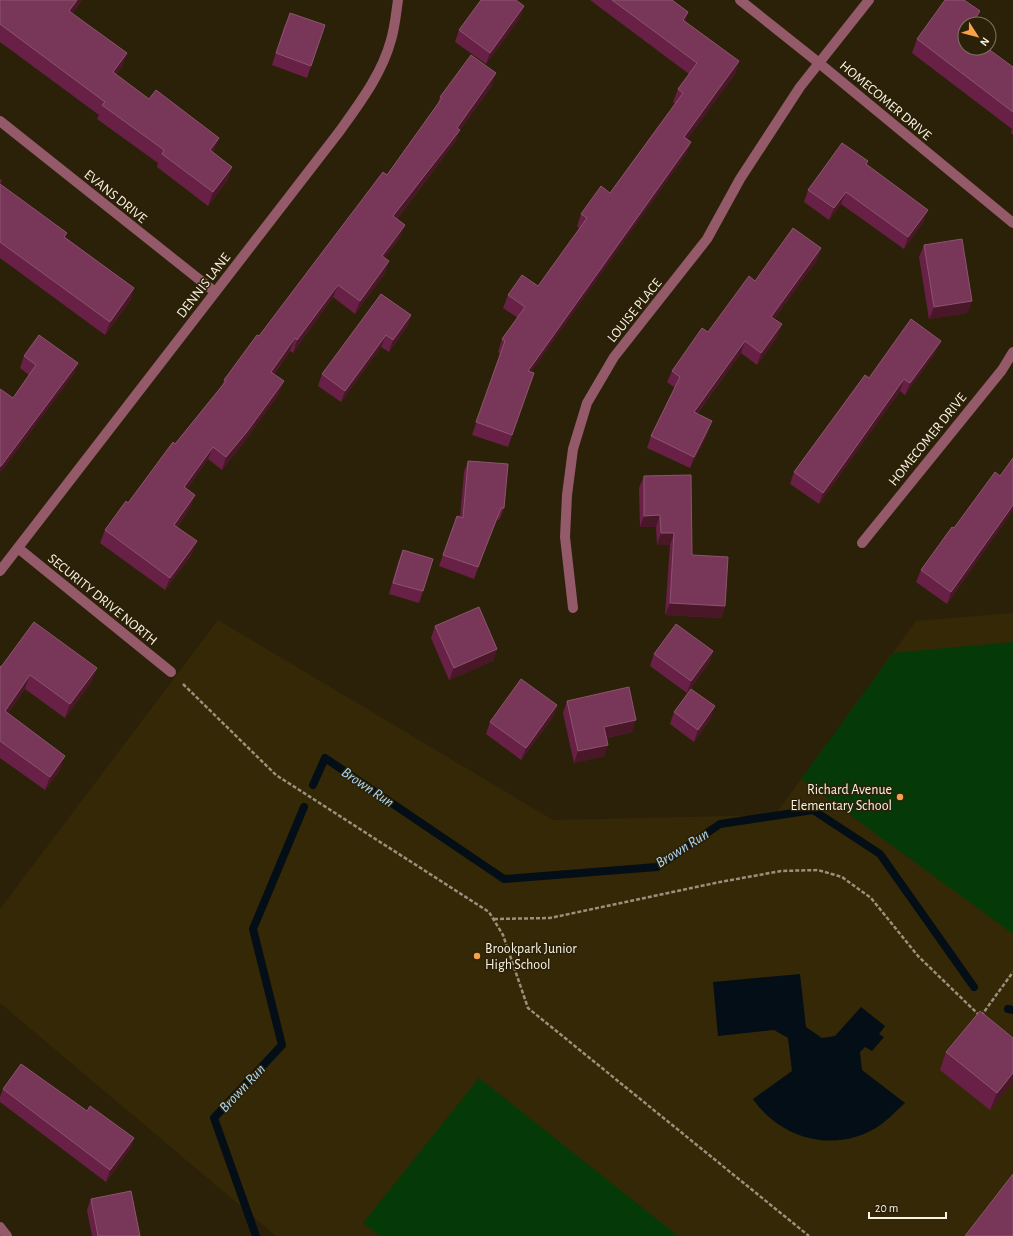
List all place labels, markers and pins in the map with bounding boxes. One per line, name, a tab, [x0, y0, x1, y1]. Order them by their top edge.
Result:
place label: Richard Avenue Elementary School	[791, 783, 892, 813]
marker: Richard Avenue Elementary School	[895, 792, 905, 802]
place label: Brookpark Junior High School	[485, 942, 577, 972]
marker: Brookpark Junior High School	[472, 951, 482, 961]

